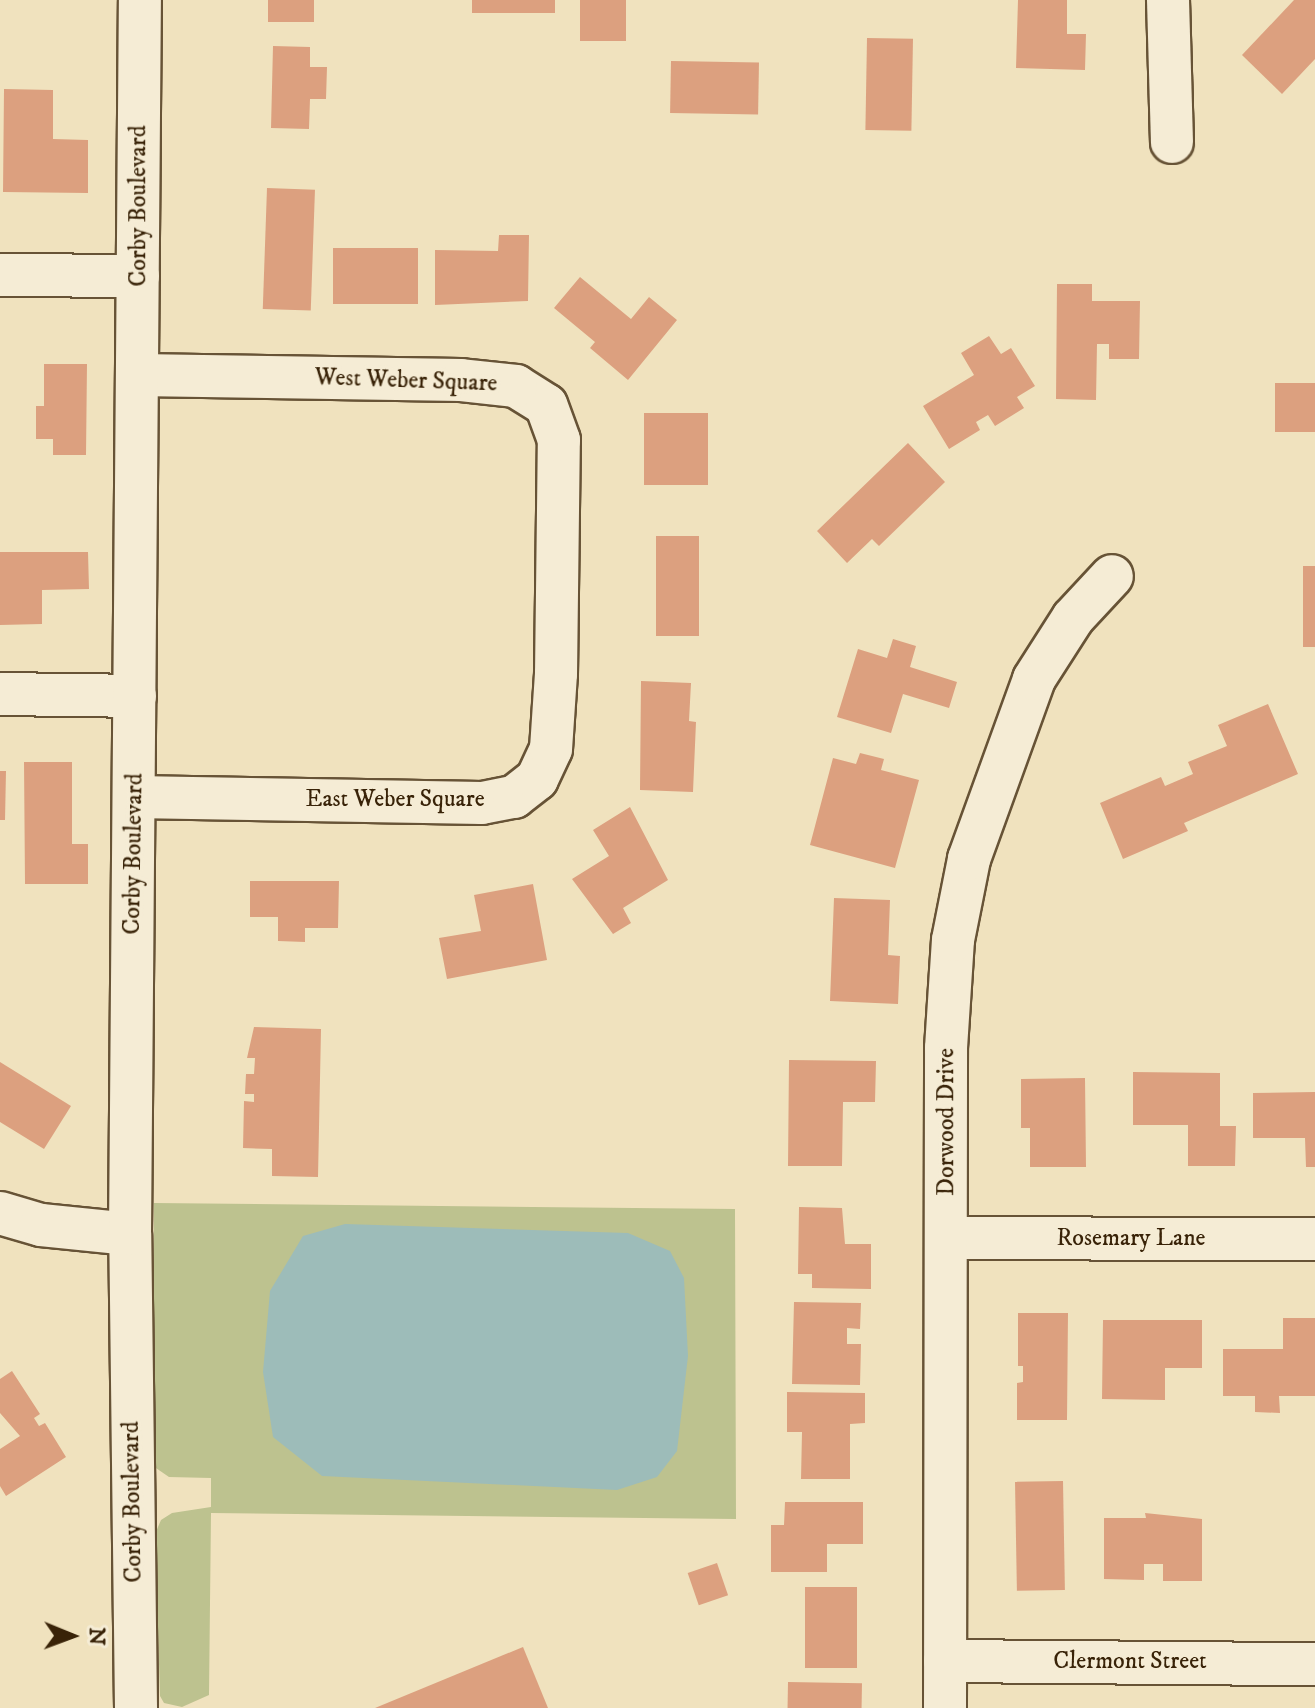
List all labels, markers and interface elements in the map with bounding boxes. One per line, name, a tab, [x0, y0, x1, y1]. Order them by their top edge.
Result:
street label: Corby Boulevard	[125, 125, 153, 287]
street label: West Weber Square	[314, 363, 498, 399]
street label: Corby Boulevard	[118, 773, 150, 935]
street label: East Weber Square	[305, 786, 485, 814]
street label: Dorwood Drive	[933, 1048, 961, 1196]
street label: Rosemary Lane	[1056, 1225, 1206, 1253]
street label: Corby Boulevard	[117, 1421, 149, 1583]
north arrow	[32, 1596, 112, 1676]
text: N	[83, 1627, 110, 1646]
street label: Clermont Street	[1053, 1648, 1207, 1676]

